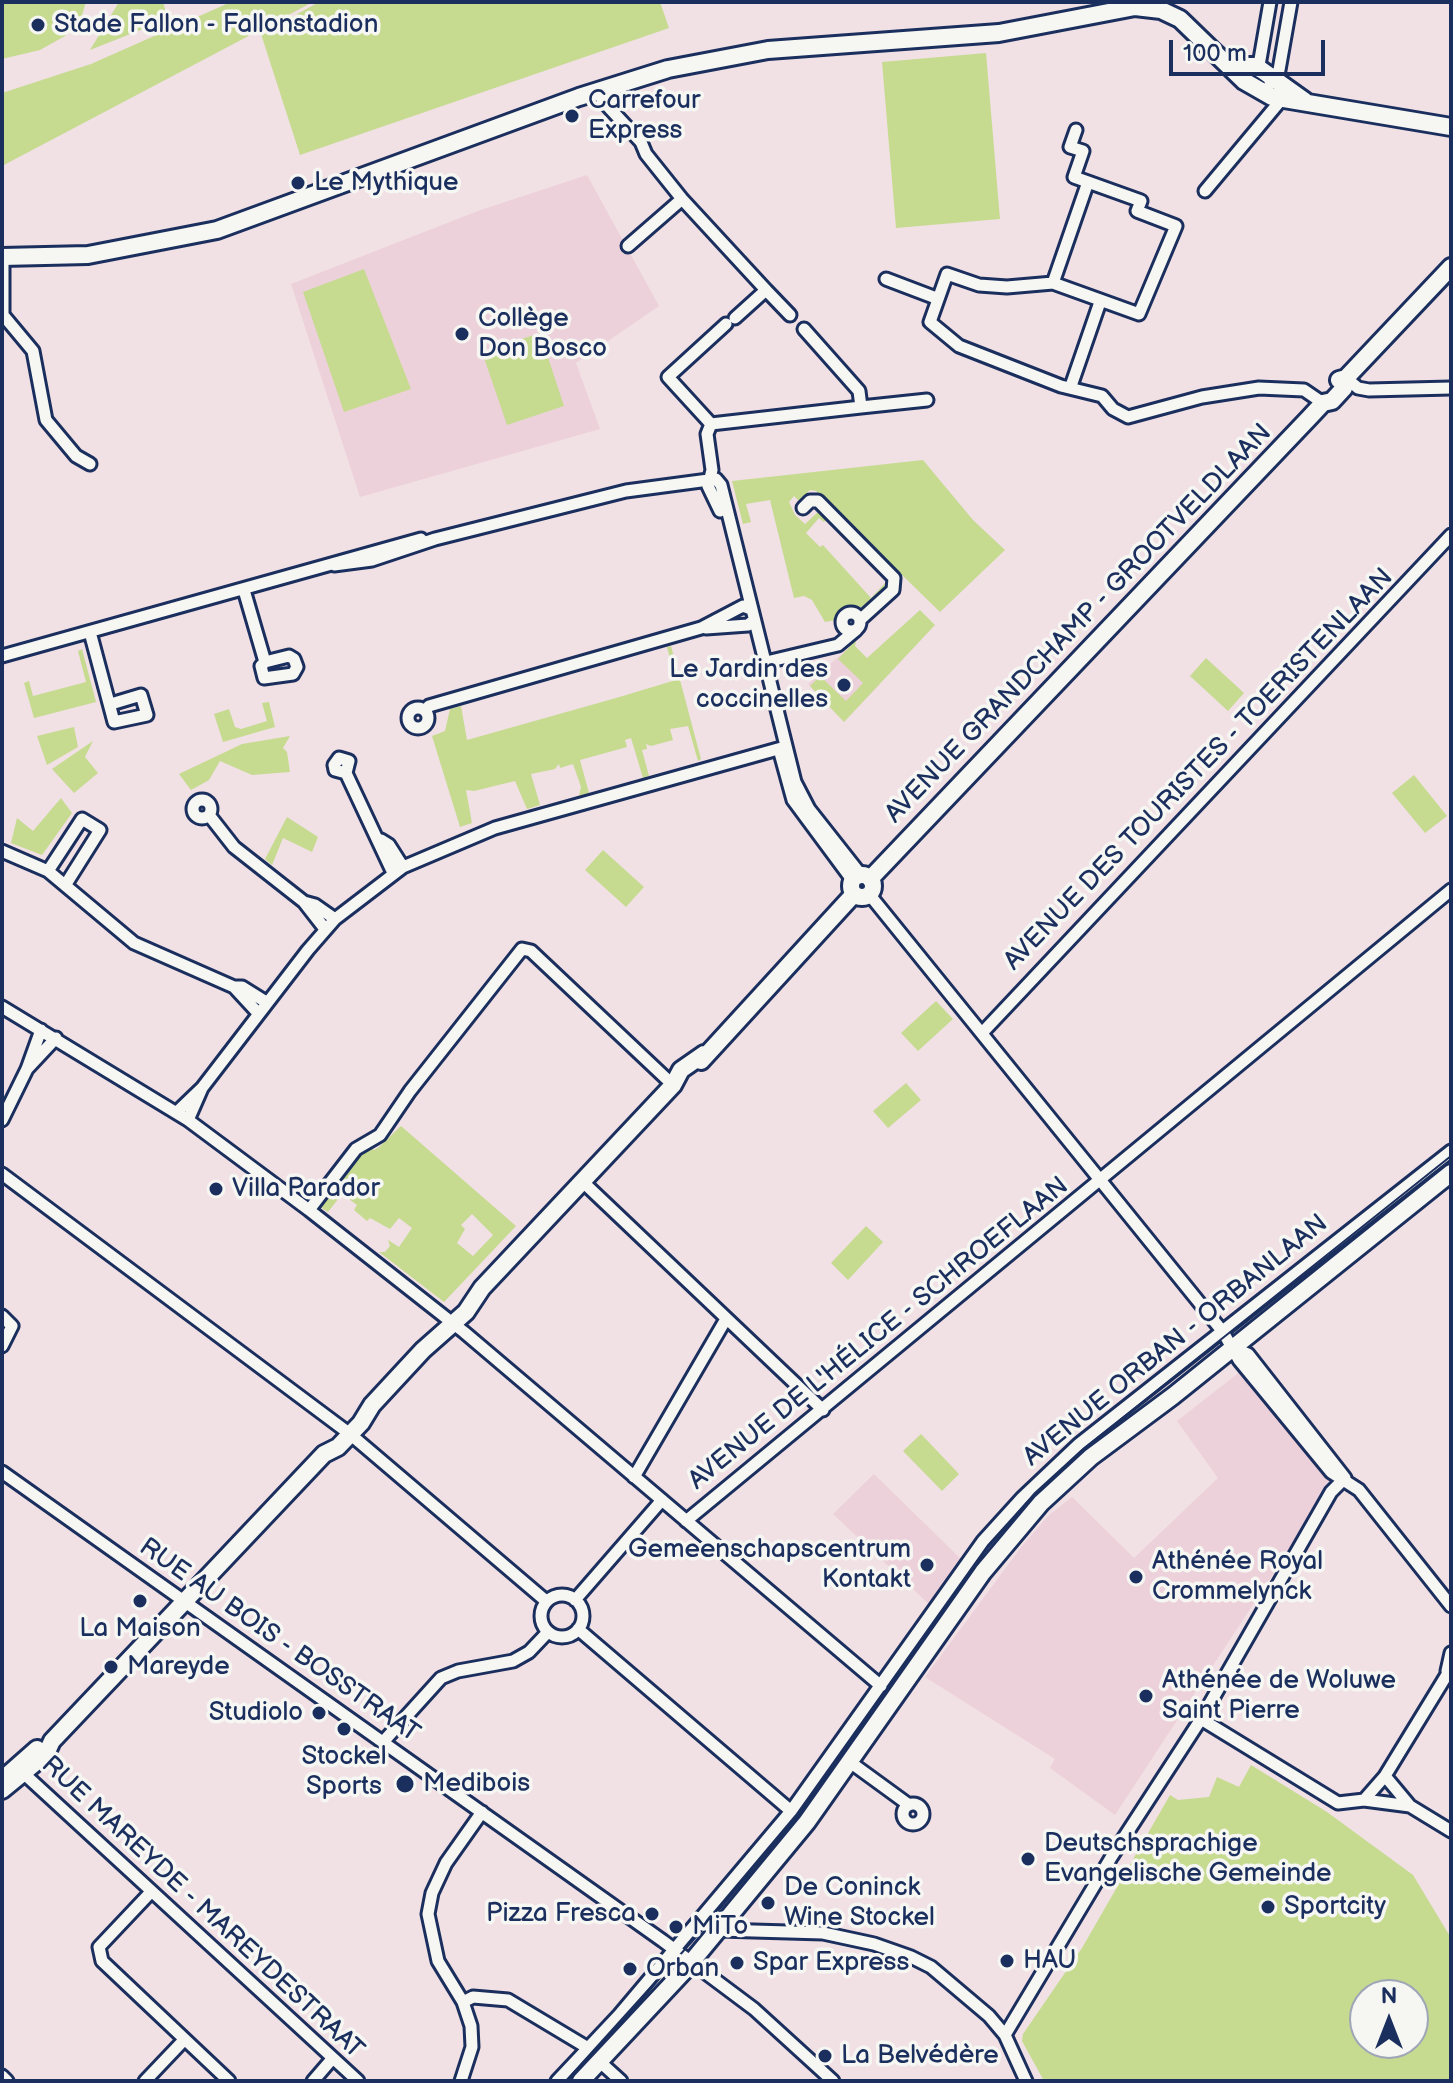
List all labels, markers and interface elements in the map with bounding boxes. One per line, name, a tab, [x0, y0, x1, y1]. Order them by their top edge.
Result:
place label: Stade Fallon - Fallonstadion	[54, 9, 378, 41]
marker: Stade Fallon - Fallonstadion	[29, 16, 47, 34]
scale bar	[1173, 24, 1329, 74]
text: 100 m	[1183, 39, 1247, 68]
place label: Carrefour Express	[588, 85, 700, 146]
marker: Carrefour Express	[563, 107, 581, 125]
place label: Le Mythique	[314, 167, 458, 199]
marker: Le Mythique	[289, 174, 307, 192]
place label: Collège Don Bosco	[478, 303, 607, 364]
marker: Collège Don Bosco	[453, 325, 471, 343]
street label: AVENUE GRANDCHAMP - GROOTVELDLAAN	[879, 418, 1279, 830]
street label: AVENUE DES TOURISTES - TOERISTENLAAN	[998, 563, 1400, 977]
place label: Le Jardin des coccinelles	[669, 654, 828, 716]
marker: Le Jardin des coccinelles	[835, 676, 853, 694]
street label: AVENUE DE L'HÉLICE - SCHROEFLAAN	[683, 1171, 1075, 1497]
place label: Villa Parador	[232, 1173, 380, 1205]
marker: Villa Parador	[207, 1180, 225, 1198]
street label: AVENUE ORBAN - ORBANLAAN	[1018, 1209, 1334, 1473]
street label: RUE AU BOIS - BOSSTRAAT	[133, 1532, 425, 1750]
place label: Gemeenschapscentrum Kontakt	[628, 1534, 911, 1596]
place label: Athénée Royal Crommelynck	[1152, 1546, 1323, 1608]
marker: Gemeenschapscentrum Kontakt	[918, 1556, 936, 1574]
marker: Athénée Royal Crommelynck	[1127, 1568, 1145, 1586]
marker: La Maison	[131, 1592, 149, 1610]
place label: La Maison	[79, 1613, 201, 1645]
place label: Mareyde	[127, 1651, 230, 1683]
marker: Mareyde	[102, 1658, 120, 1676]
place label: Athénée de Woluwe Saint Pierre	[1162, 1665, 1396, 1726]
marker: Athénée de Woluwe Saint Pierre	[1137, 1687, 1155, 1705]
place label: Studiolo	[209, 1697, 303, 1729]
marker: Studiolo	[310, 1704, 328, 1722]
marker: Stockel Sports	[335, 1720, 353, 1738]
place label: Stockel Sports	[301, 1741, 387, 1802]
street label: RUE MAREYDE - MAREYDESTRAAT	[34, 1750, 370, 2066]
place label: Medibois	[423, 1768, 530, 1800]
marker: Medibois	[394, 1773, 416, 1795]
place label: Deutschsprachige Evangelische Gemeinde	[1044, 1828, 1331, 1890]
marker: Deutschsprachige Evangelische Gemeinde	[1019, 1850, 1037, 1868]
place label: De Coninck Wine Stockel	[784, 1872, 935, 1934]
place label: Sportcity	[1284, 1891, 1386, 1923]
marker: De Coninck Wine Stockel	[759, 1894, 777, 1912]
place label: Pizza Fresca	[486, 1898, 636, 1930]
marker: Sportcity	[1259, 1898, 1277, 1916]
marker: Pizza Fresca	[643, 1905, 661, 1923]
place label: MiTo	[692, 1911, 748, 1943]
marker: MiTo	[667, 1918, 685, 1936]
place label: HAU	[1023, 1945, 1076, 1977]
place label: Spar Express	[753, 1947, 909, 1979]
marker: HAU	[998, 1952, 1016, 1970]
place label: Orban	[646, 1953, 719, 1985]
marker: Spar Express	[728, 1954, 746, 1972]
marker: Orban	[621, 1960, 639, 1978]
north arrow	[1349, 1979, 1429, 2059]
text: N	[1381, 1983, 1397, 2010]
place label: La Belvédère	[841, 2040, 999, 2072]
marker: La Belvédère	[816, 2047, 834, 2065]

